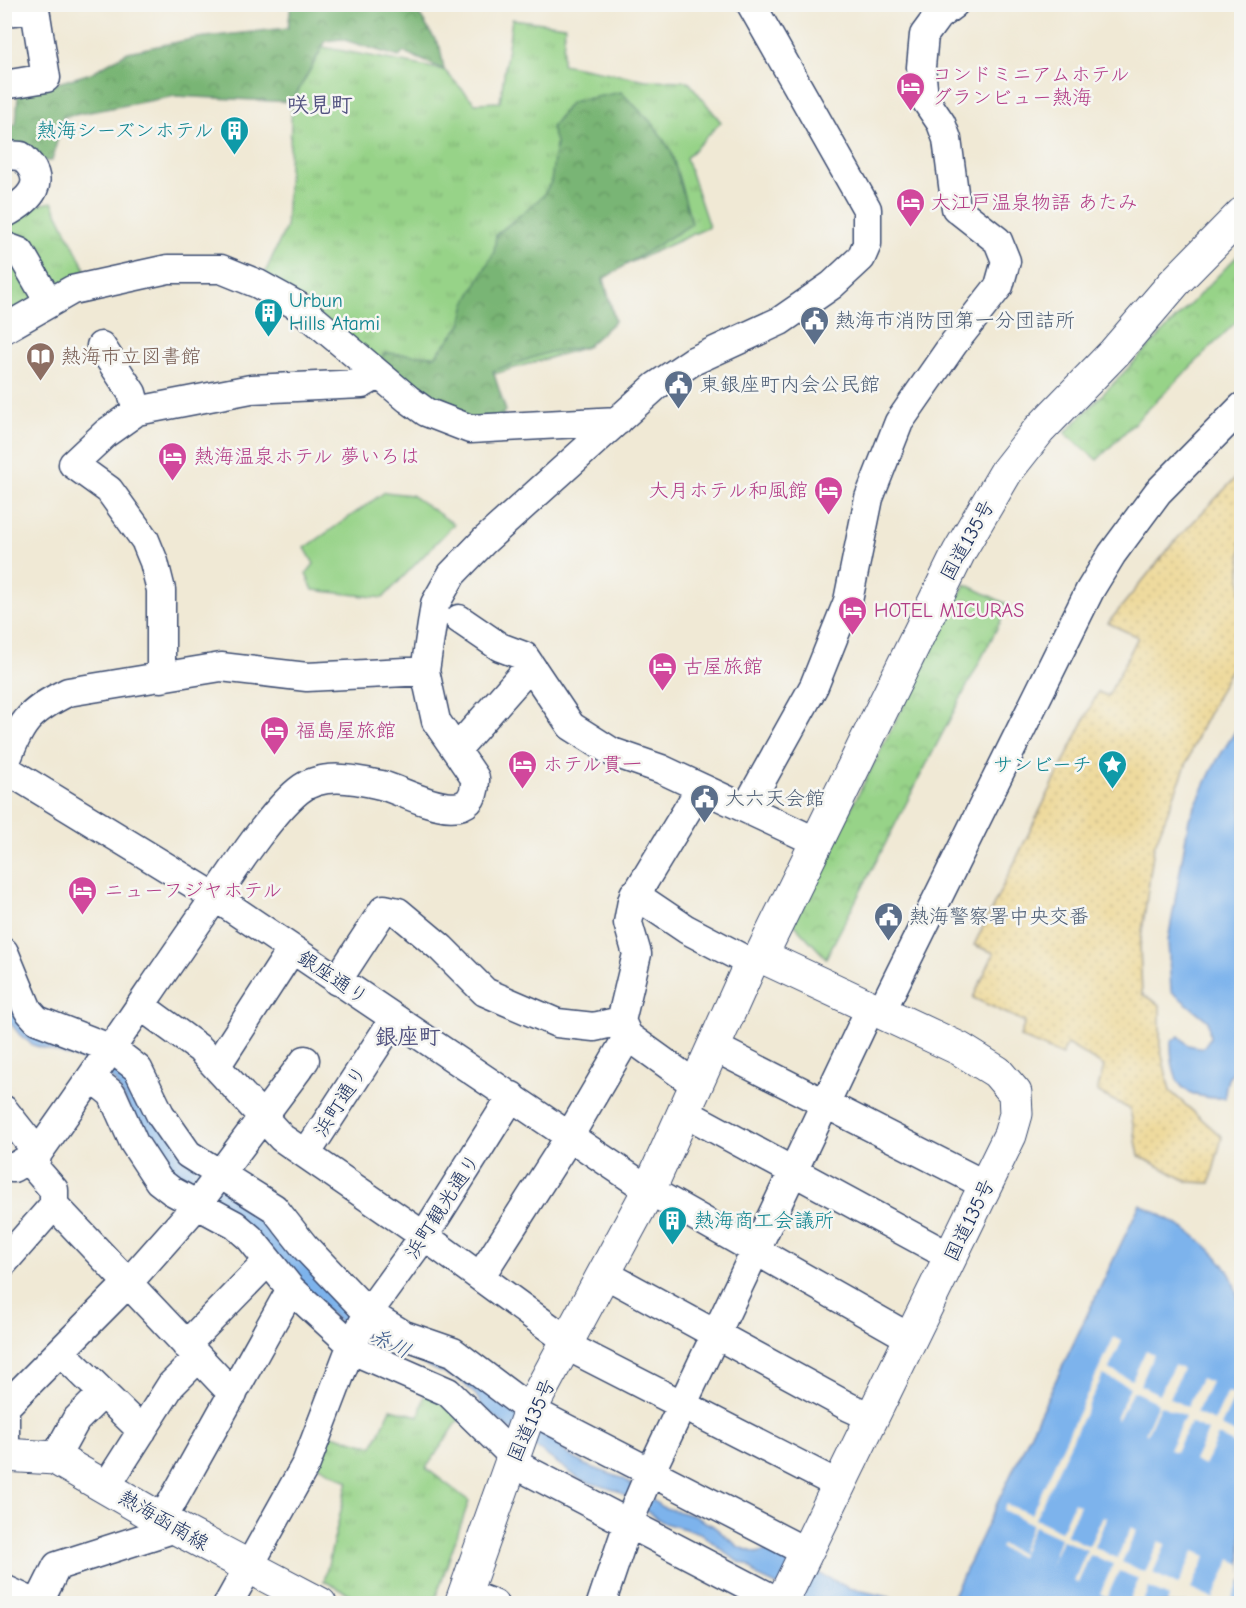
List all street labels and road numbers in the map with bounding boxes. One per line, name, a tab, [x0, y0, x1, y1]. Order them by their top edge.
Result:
street label: 国道135号	[936, 496, 999, 585]
street label: 銀座通り	[293, 946, 372, 1009]
street label: 浜町通り	[309, 1061, 372, 1141]
street label: 浜町観光通り	[400, 1150, 485, 1263]
street label: 国道135号	[940, 1175, 999, 1265]
street label: 国道135号	[503, 1375, 560, 1465]
street label: 熱海函南線	[115, 1485, 213, 1555]

